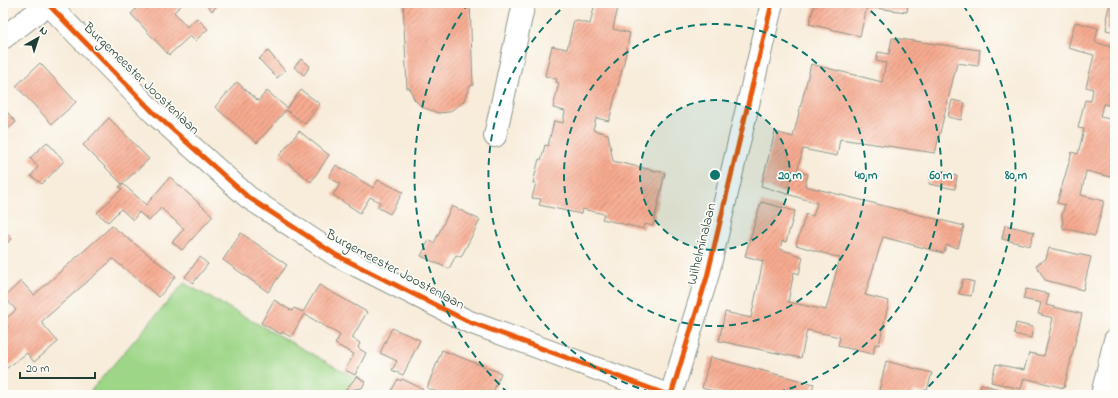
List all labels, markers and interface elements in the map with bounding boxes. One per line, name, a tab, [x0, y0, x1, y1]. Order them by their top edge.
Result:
street label: Burgemeester Joostenlaan	[77, 17, 204, 141]
north arrow	[18, 18, 58, 58]
text: N	[36, 22, 52, 40]
text: 20 m	[777, 167, 802, 185]
text: 40 m	[854, 167, 878, 185]
text: 60 m	[929, 167, 953, 185]
text: 80 m	[1004, 167, 1028, 185]
centre of rings	[708, 168, 722, 182]
street label: Wilhelminalaan	[682, 201, 722, 287]
street label: Burgemeester Joostenlaan	[321, 224, 468, 316]
scale bar	[20, 354, 95, 380]
text: 20 m	[26, 360, 49, 378]

